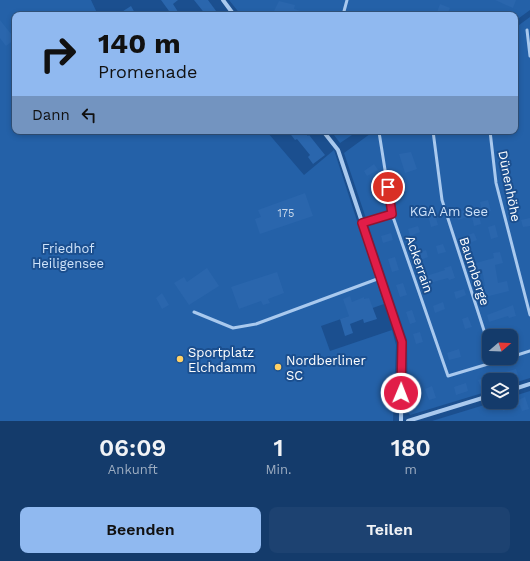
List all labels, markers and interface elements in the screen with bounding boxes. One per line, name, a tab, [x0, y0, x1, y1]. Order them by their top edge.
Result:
text: 140 m	[98, 27, 181, 60]
icon: right	[32, 28, 84, 80]
text: Promenade	[98, 61, 197, 82]
icon: left	[78, 104, 100, 126]
text: Dann	[32, 106, 70, 124]
street label: Dünenhöhe	[495, 149, 524, 223]
pin	[371, 170, 405, 204]
icon: arrive	[377, 176, 399, 198]
park label: KGA Am See	[410, 204, 488, 219]
house number: 175	[278, 207, 294, 220]
street label: Ackerrain	[403, 234, 436, 295]
street label: Baumberge	[456, 235, 493, 307]
park label: Friedhof Heiligensee	[32, 241, 104, 271]
north arrow	[482, 329, 518, 365]
map controls	[482, 329, 518, 409]
place label: Sportplatz Elchdamm	[188, 345, 256, 375]
place label: Nordberliner SC	[286, 353, 366, 383]
marker: Sportplatz Elchdamm	[175, 354, 185, 364]
marker: Nordberliner SC	[273, 362, 283, 372]
position arrow	[380, 372, 422, 414]
button: layers	[482, 373, 518, 409]
text: 06:09	[99, 434, 166, 462]
text: 1	[274, 434, 284, 462]
text: 180	[391, 434, 431, 462]
text: Ankunft	[108, 462, 158, 477]
text: Min.	[265, 462, 292, 477]
text: m	[405, 462, 417, 477]
button: Beenden	[20, 507, 261, 553]
button: Teilen	[269, 507, 510, 553]

